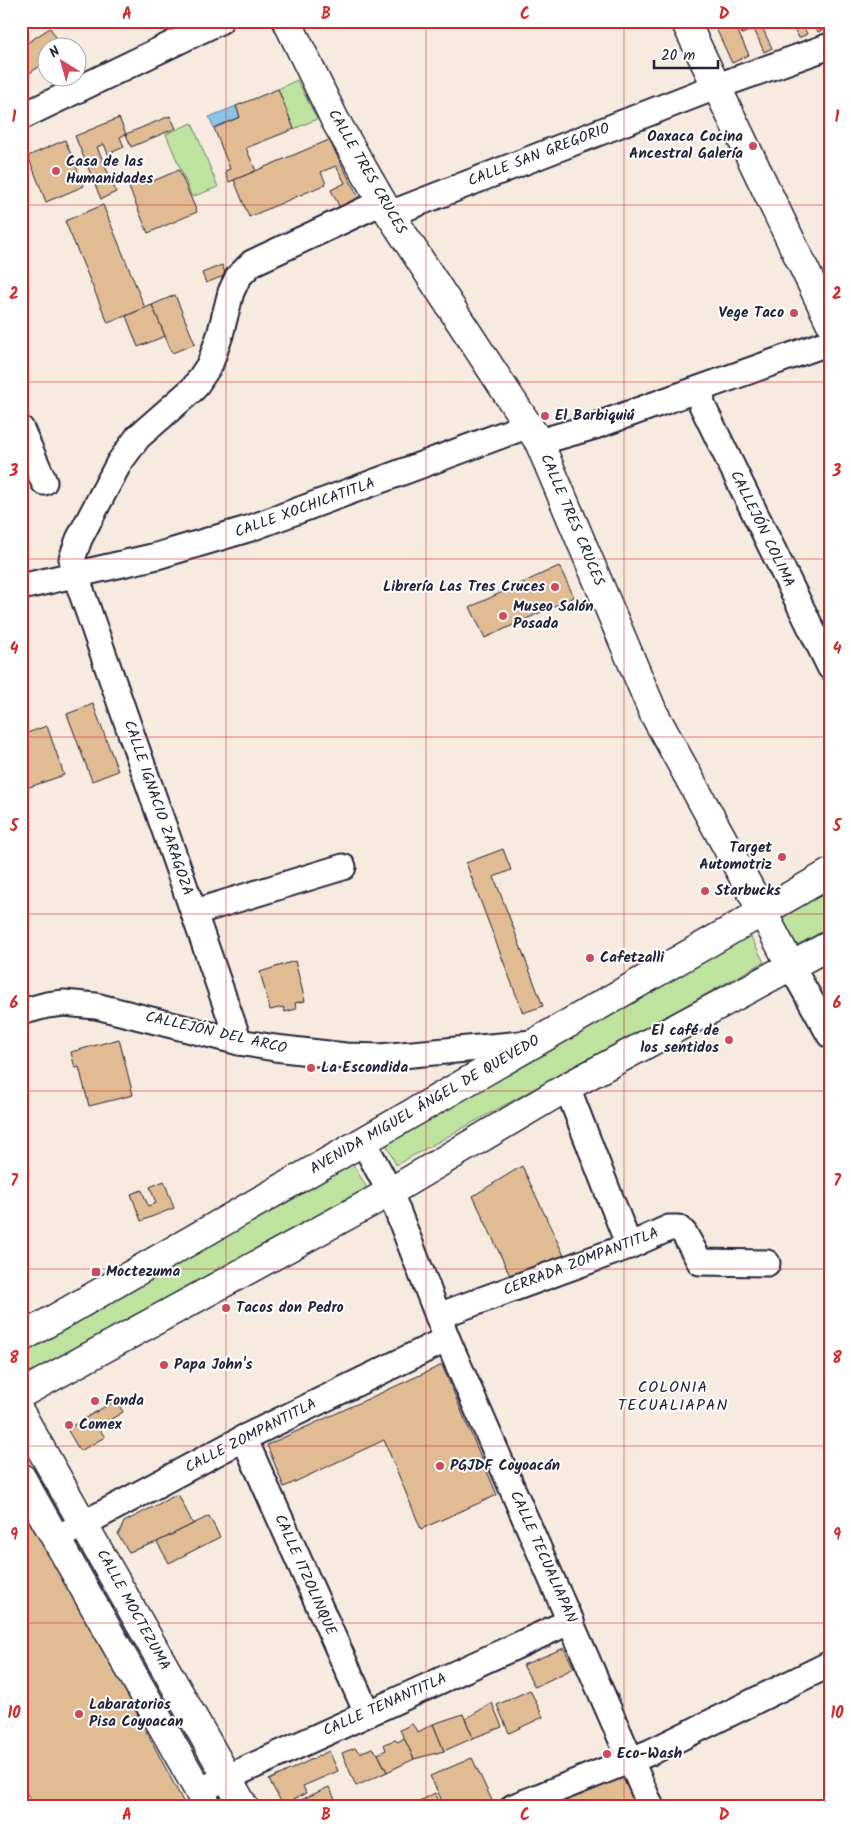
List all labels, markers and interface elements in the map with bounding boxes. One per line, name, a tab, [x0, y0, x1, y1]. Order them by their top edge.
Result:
text: A	[122, 2, 132, 27]
text: B	[321, 2, 331, 27]
text: C	[520, 2, 530, 27]
text: D	[719, 2, 730, 27]
north arrow	[38, 38, 88, 88]
scale bar	[654, 38, 717, 70]
text: N	[45, 41, 65, 64]
text: 20 m	[661, 44, 695, 68]
text: 1	[12, 105, 17, 130]
street label: CALLE TRES CRUCES	[321, 105, 413, 239]
text: 1	[835, 105, 840, 130]
street label: CALLE SAN GREGORIO	[465, 117, 613, 193]
place label: Oaxaca Cocina Ancestral Galería	[629, 125, 743, 166]
marker: Oaxaca Cocina Ancestral Galería	[747, 140, 759, 152]
place label: Casa de las Humanidades	[66, 150, 153, 191]
marker: Casa de las Humanidades	[50, 165, 62, 177]
text: 2	[9, 282, 19, 307]
text: 2	[832, 282, 842, 307]
place label: Vege Taco	[718, 301, 784, 325]
marker: Vege Taco	[788, 307, 800, 319]
place label: El Barbiquiú	[555, 404, 635, 428]
marker: El Barbiquiú	[539, 410, 551, 422]
street label: CALLE TRES CRUCES	[533, 450, 611, 590]
text: 3	[9, 459, 19, 484]
text: 3	[832, 459, 842, 484]
street label: CALLEJÓN COLIMA	[723, 466, 801, 592]
street label: CALLE XOCHICATITLA	[232, 471, 378, 545]
place label: Librería Las Tres Cruces	[383, 575, 545, 599]
marker: Librería Las Tres Cruces	[549, 581, 561, 593]
place label: Museo Salón Posada	[513, 595, 594, 636]
marker: Museo Salón Posada	[497, 610, 509, 622]
text: 4	[10, 637, 19, 662]
text: 4	[833, 637, 842, 662]
street label: CALLE IGNACIO ZARAGOZA	[117, 717, 199, 899]
text: 5	[9, 814, 20, 839]
text: 5	[832, 814, 843, 839]
place label: Target Automotriz	[699, 836, 772, 877]
marker: Target Automotriz	[776, 851, 788, 863]
place label: Starbucks	[715, 879, 781, 903]
marker: Starbucks	[699, 885, 711, 897]
place label: Cafetzalli	[600, 946, 665, 970]
marker: Cafetzalli	[584, 952, 596, 964]
text: 6	[10, 991, 19, 1016]
text: 6	[833, 991, 842, 1016]
street label: CALLEJÓN DEL ARCO	[143, 1005, 289, 1061]
place label: El café de los sentidos	[640, 1019, 720, 1060]
street label: AVENIDA MIGUEL ÁNGEL DE QUEVEDO	[306, 1029, 544, 1181]
marker: El café de los sentidos	[723, 1034, 735, 1046]
place label: La Escondida	[321, 1056, 408, 1080]
marker: La Escondida	[305, 1062, 317, 1074]
text: 7	[10, 1169, 18, 1194]
text: 7	[833, 1169, 841, 1194]
street label: CERRADA ZOMPANTITLA	[500, 1221, 662, 1303]
place label: Moctezuma	[106, 1260, 180, 1284]
marker: Moctezuma	[90, 1266, 102, 1278]
place label: Tacos don Pedro	[236, 1296, 344, 1320]
marker: Tacos don Pedro	[220, 1302, 232, 1314]
text: 8	[9, 1346, 19, 1371]
text: 8	[832, 1346, 842, 1371]
place label: Papa John's	[174, 1353, 253, 1377]
marker: Papa John's	[158, 1359, 170, 1371]
district label: COLONIA TECUALIAPAN	[618, 1375, 728, 1418]
place label: Fonda	[105, 1389, 144, 1413]
street label: CALLE ZOMPANTITLA	[181, 1392, 321, 1480]
marker: Fonda	[89, 1395, 101, 1407]
place label: Comex	[79, 1413, 123, 1437]
marker: Comex	[63, 1419, 75, 1431]
place label: PGJDF Coyoacán	[450, 1454, 560, 1478]
marker: PGJDF Coyoacán	[434, 1460, 446, 1472]
street label: CALLE TECUALIAPAN	[503, 1487, 583, 1627]
street label: CALLE ITZOLINQUE	[267, 1510, 343, 1641]
text: 9	[10, 1523, 18, 1548]
text: 9	[833, 1523, 841, 1548]
street label: CALLE MOCTEZUMA	[90, 1545, 176, 1675]
street label: CALLE TENANTITLA	[319, 1667, 451, 1743]
place label: Labaratorios Pisa Coyoacan	[89, 1693, 183, 1734]
text: 10	[7, 1701, 21, 1726]
text: 10	[830, 1701, 844, 1726]
marker: Labaratorios Pisa Coyoacan	[73, 1708, 85, 1720]
place label: Eco-Wash	[617, 1742, 682, 1766]
marker: Eco-Wash	[601, 1748, 613, 1760]
text: A	[122, 1803, 132, 1828]
text: B	[321, 1803, 331, 1828]
text: C	[520, 1803, 530, 1828]
text: D	[719, 1803, 730, 1828]

